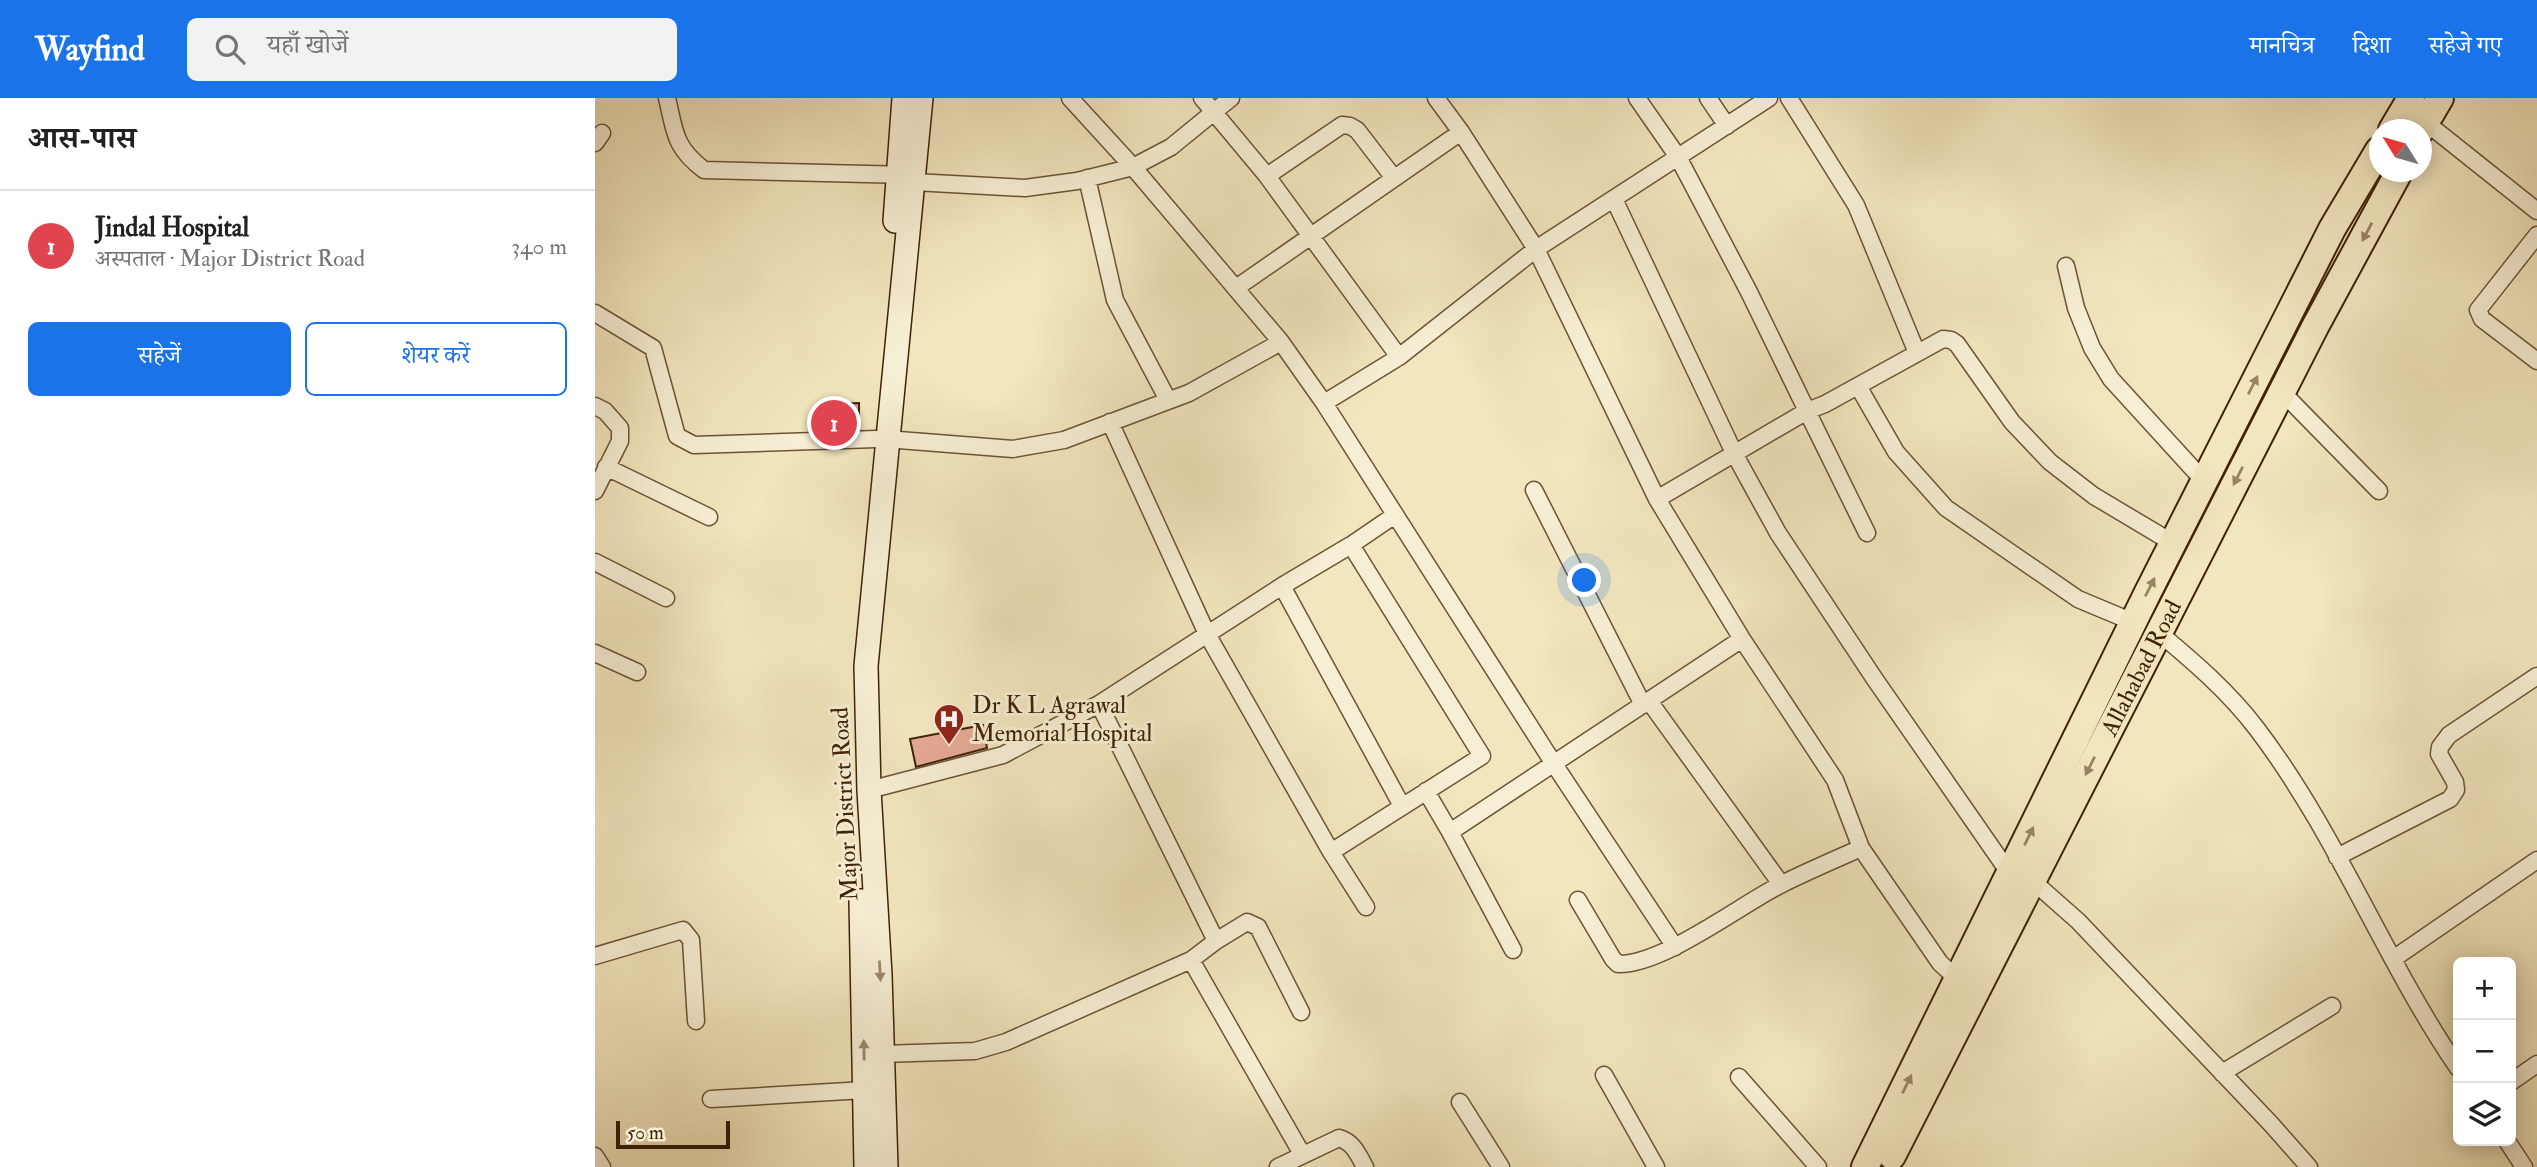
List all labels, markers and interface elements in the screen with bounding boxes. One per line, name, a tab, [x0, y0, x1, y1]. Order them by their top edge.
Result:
search box	[187, 18, 677, 81]
text: Wayfind	[35, 29, 145, 70]
text: यहाँ खोजें	[267, 29, 348, 61]
icon: search	[211, 30, 249, 68]
text: मानचित्र	[2249, 30, 2315, 61]
text: दिशा	[2353, 30, 2391, 61]
text: सहेजे गए	[2429, 30, 2502, 61]
north arrow	[2369, 119, 2432, 182]
text: आस-पास	[28, 120, 136, 157]
text: Jindal Hospital	[95, 212, 249, 244]
one-way arrow	[2361, 222, 2373, 241]
text: 1	[47, 232, 55, 261]
text: 340 m	[511, 232, 567, 261]
text: अस्पताल · Major District Road	[95, 244, 365, 273]
button: सहेजें	[28, 322, 291, 396]
button: शेयर करें	[305, 322, 567, 396]
one-way arrow	[2246, 374, 2258, 394]
pin: 1	[811, 397, 857, 449]
one-way arrow	[2233, 467, 2245, 487]
your location	[1567, 563, 1601, 597]
one-way arrow	[2143, 577, 2155, 597]
street label: Allahabad Road	[2093, 594, 2189, 742]
place label: Dr K L Agrawal Memorial Hospital	[972, 690, 1153, 749]
hospital icon: Dr K L Agrawal Memorial Hospital	[932, 702, 966, 746]
street label: Major District Road	[824, 706, 866, 902]
one-way arrow	[2084, 756, 2095, 776]
one-way arrow	[2023, 826, 2034, 846]
map controls	[2453, 957, 2516, 1146]
button: +	[2453, 957, 2516, 1020]
one-way arrow	[875, 960, 886, 982]
button: −	[2453, 1020, 2516, 1083]
one-way arrow	[858, 1039, 870, 1061]
one-way arrow	[1901, 1074, 1912, 1094]
button: layers	[2453, 1083, 2516, 1146]
scale bar	[616, 1118, 730, 1150]
text: 50 m	[627, 1121, 664, 1145]

